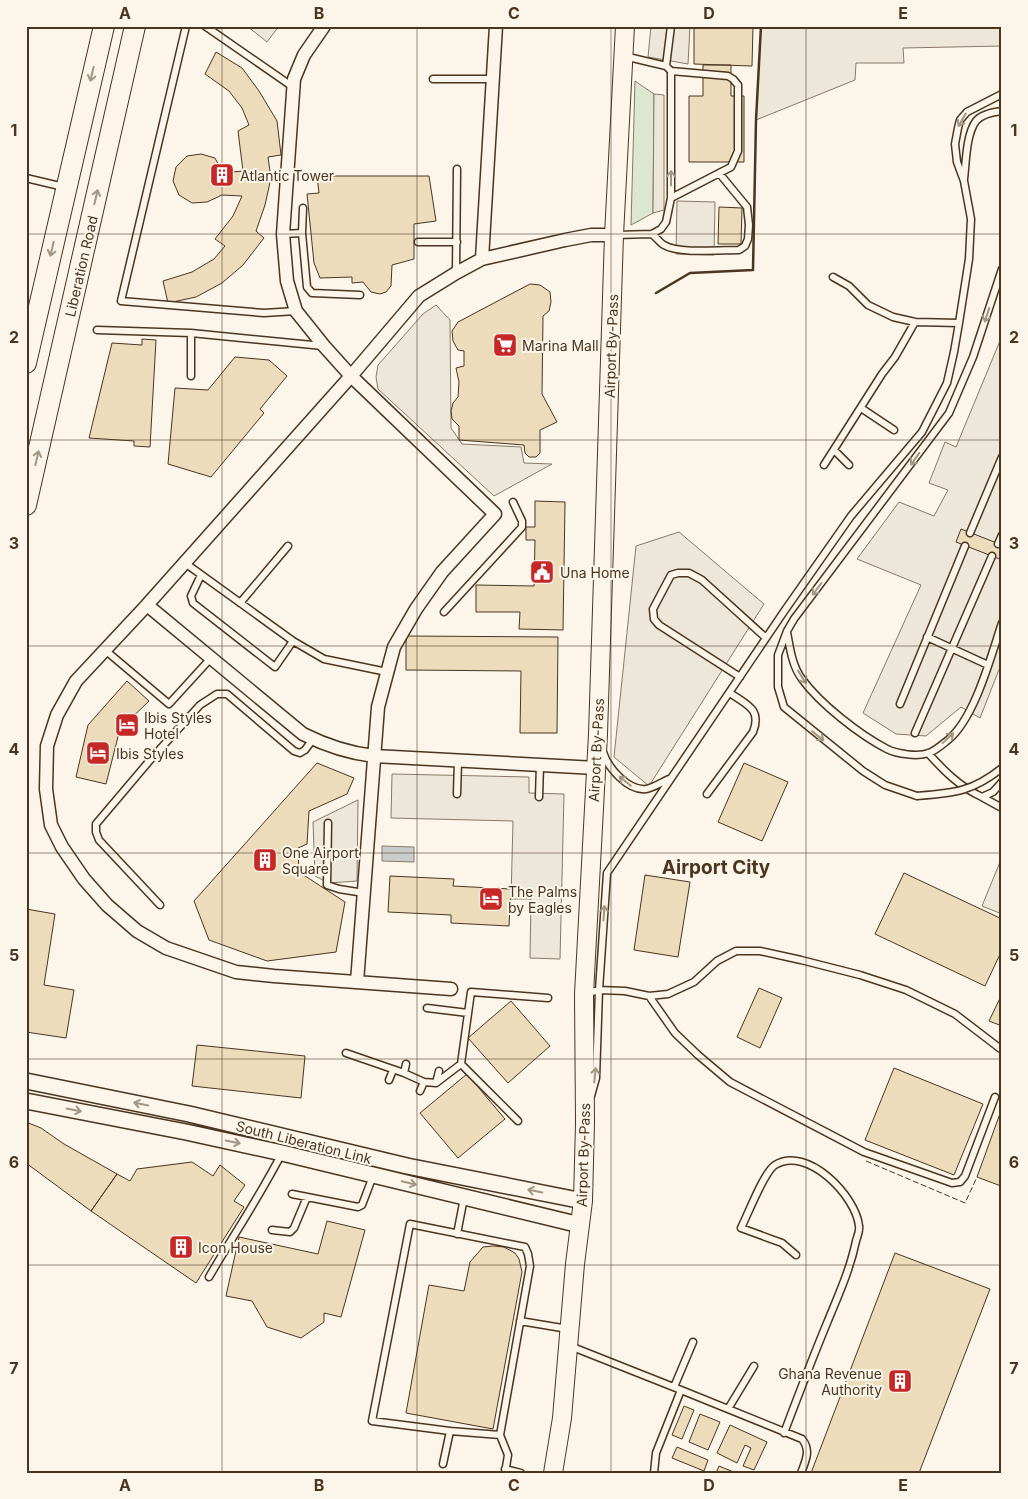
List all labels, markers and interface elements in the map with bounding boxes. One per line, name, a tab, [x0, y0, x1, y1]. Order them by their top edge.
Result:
text: A	[119, 3, 131, 23]
text: B	[314, 3, 324, 23]
text: C	[508, 3, 520, 23]
text: D	[703, 3, 715, 23]
text: E	[898, 3, 908, 23]
one-way arrow	[87, 65, 96, 81]
one-way arrow	[957, 113, 967, 128]
text: 1	[11, 120, 17, 140]
text: 1	[1011, 120, 1017, 140]
building icon: Atlantic Tower	[209, 162, 235, 188]
place label: Atlantic Tower	[240, 167, 334, 184]
one-way arrow	[666, 170, 676, 186]
one-way arrow	[92, 189, 101, 205]
street label: Liberation Road	[61, 214, 101, 318]
one-way arrow	[47, 241, 56, 257]
street label: Airport By-Pass	[601, 294, 621, 398]
one-way arrow	[981, 307, 991, 323]
text: 2	[9, 327, 19, 347]
text: 2	[1009, 327, 1019, 347]
supermarket icon: Marina Mall	[492, 332, 518, 358]
place label: Marina Mall	[522, 337, 599, 354]
one-way arrow	[33, 450, 42, 466]
one-way arrow	[910, 452, 921, 466]
text: 3	[9, 533, 19, 553]
text: 3	[1009, 533, 1019, 553]
public building icon: Una Home	[529, 559, 555, 585]
place label: Una Home	[560, 564, 630, 581]
one-way arrow	[812, 582, 822, 596]
one-way arrow	[797, 669, 807, 683]
street label: Airport By-Pass	[585, 698, 607, 802]
place label: Ibis Styles Hotel	[144, 709, 212, 742]
hotel icon: Ibis Styles Hotel	[114, 712, 140, 738]
one-way arrow	[811, 730, 824, 741]
one-way arrow	[942, 732, 955, 744]
text: 4	[9, 739, 20, 759]
text: 4	[1009, 739, 1020, 759]
hotel icon: Ibis Styles	[85, 740, 111, 766]
place label: Ibis Styles	[116, 745, 184, 762]
one-way arrow	[619, 776, 632, 787]
place label: One Airport Square	[282, 844, 359, 877]
building icon: One Airport Square	[252, 847, 278, 873]
district label: Airport City	[662, 856, 771, 879]
place label: The Palms by Eagles	[508, 883, 577, 916]
hotel icon: The Palms by Eagles	[478, 886, 504, 912]
one-way arrow	[600, 905, 609, 921]
text: 5	[9, 945, 19, 965]
text: 5	[1009, 945, 1019, 965]
one-way arrow	[590, 1068, 600, 1084]
one-way arrow	[134, 1098, 150, 1108]
street label: Airport By-Pass	[573, 1103, 593, 1207]
one-way arrow	[66, 1106, 82, 1116]
street label: South Liberation Link	[234, 1117, 374, 1167]
one-way arrow	[225, 1138, 241, 1148]
text: 6	[9, 1152, 19, 1172]
text: 6	[1009, 1152, 1019, 1172]
one-way arrow	[400, 1179, 416, 1188]
one-way arrow	[527, 1186, 543, 1196]
building icon: Icon House	[168, 1234, 194, 1260]
place label: Icon House	[198, 1239, 273, 1256]
text: 7	[9, 1358, 19, 1378]
text: 7	[1009, 1358, 1019, 1378]
place label: Ghana Revenue Authority	[778, 1365, 882, 1398]
building icon: Ghana Revenue Authority	[887, 1368, 913, 1394]
text: A	[119, 1475, 131, 1495]
text: B	[314, 1475, 324, 1495]
text: C	[508, 1475, 520, 1495]
text: D	[703, 1475, 715, 1495]
text: E	[898, 1475, 908, 1495]

